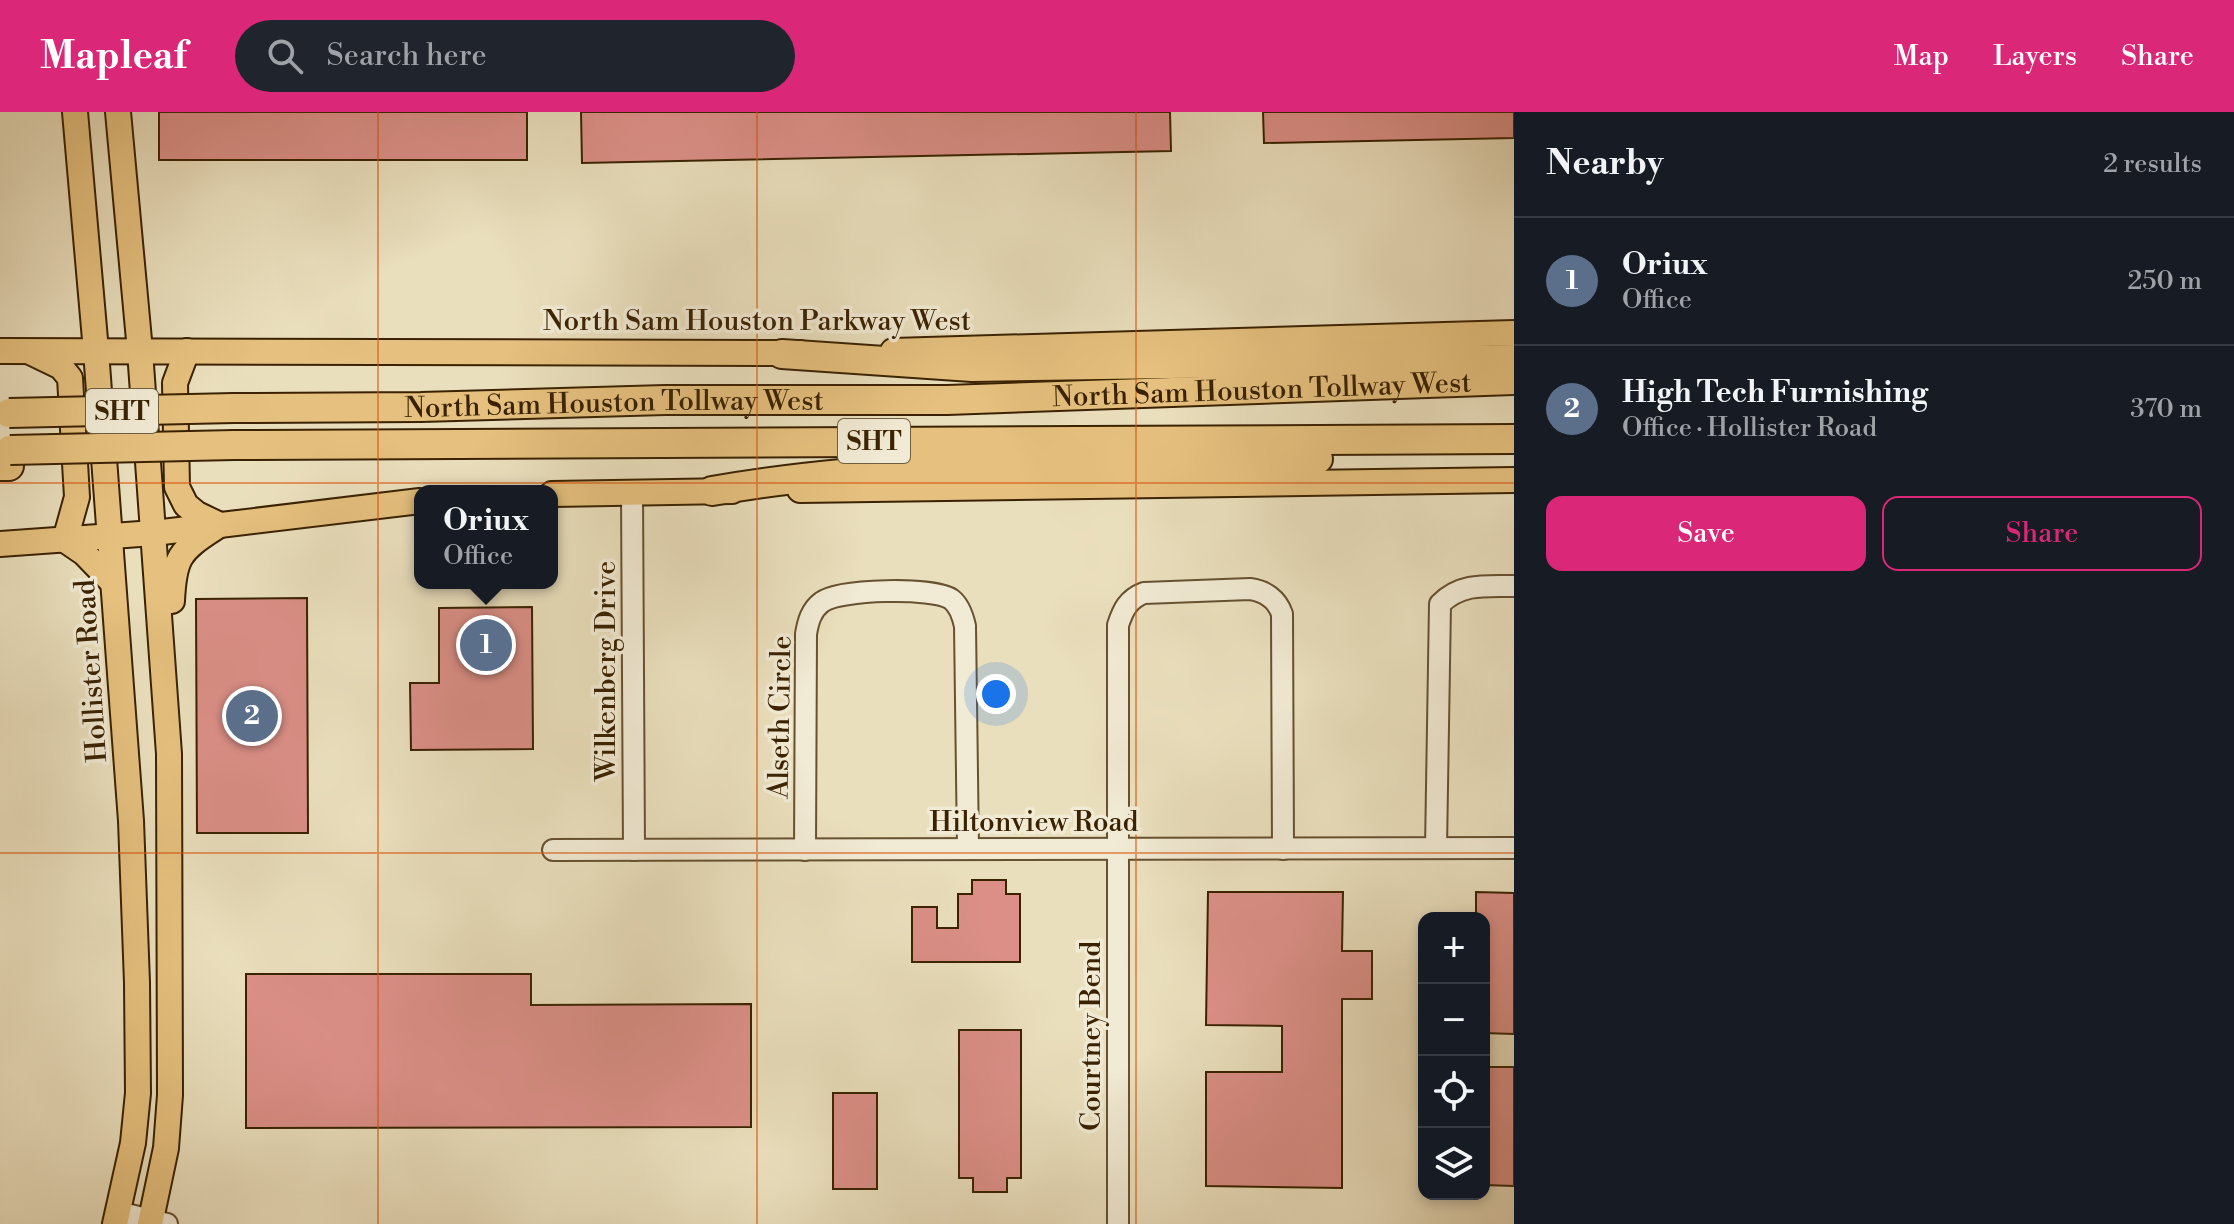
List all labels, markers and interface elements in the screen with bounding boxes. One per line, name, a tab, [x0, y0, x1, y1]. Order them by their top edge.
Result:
search box	[235, 20, 795, 92]
text: Mapleaf	[40, 33, 187, 80]
icon: search	[263, 34, 307, 78]
text: Search here	[327, 37, 487, 75]
text: Map	[1894, 39, 1949, 74]
text: Layers	[1993, 39, 2077, 74]
text: Share	[2121, 39, 2194, 74]
text: Nearby	[1546, 143, 1664, 185]
text: 2 results	[2103, 148, 2202, 180]
text: Oriux	[1622, 246, 1708, 284]
text: 1	[1566, 265, 1578, 297]
text: 250 m	[2127, 265, 2202, 297]
text: Office	[1622, 284, 1692, 316]
street label: North Sam Houston Parkway West	[543, 304, 971, 339]
street label: North Sam Houston Tollway West	[1052, 366, 1472, 415]
text: High Tech Furnishing	[1622, 374, 1928, 412]
street label: North Sam Houston Tollway West	[404, 384, 824, 426]
road number: SHT	[86, 389, 158, 433]
text: 2	[1564, 393, 1580, 425]
text: 370 m	[2130, 393, 2202, 425]
text: Office · Hollister Road	[1622, 412, 1877, 444]
road number: SHT	[838, 419, 910, 463]
popup	[414, 485, 558, 589]
button: Save	[1546, 496, 1866, 571]
button: Share	[1882, 496, 2202, 571]
text: Oriux	[443, 502, 529, 540]
text: Office	[443, 540, 513, 572]
street label: Wilkenberg Drive	[589, 561, 624, 782]
street label: Hollister Road	[68, 578, 115, 763]
pin: 1	[460, 615, 512, 675]
street label: Alseth Circle	[762, 635, 799, 800]
your location	[976, 674, 1016, 714]
pin: 2	[226, 686, 278, 746]
street label: Hiltonview Road	[930, 805, 1139, 840]
map controls	[1418, 912, 1490, 1200]
button: +	[1418, 912, 1490, 984]
street label: Courtney Bend	[1074, 941, 1109, 1131]
button: −	[1418, 984, 1490, 1056]
button: locate	[1418, 1056, 1490, 1128]
button: layers	[1418, 1128, 1490, 1200]

